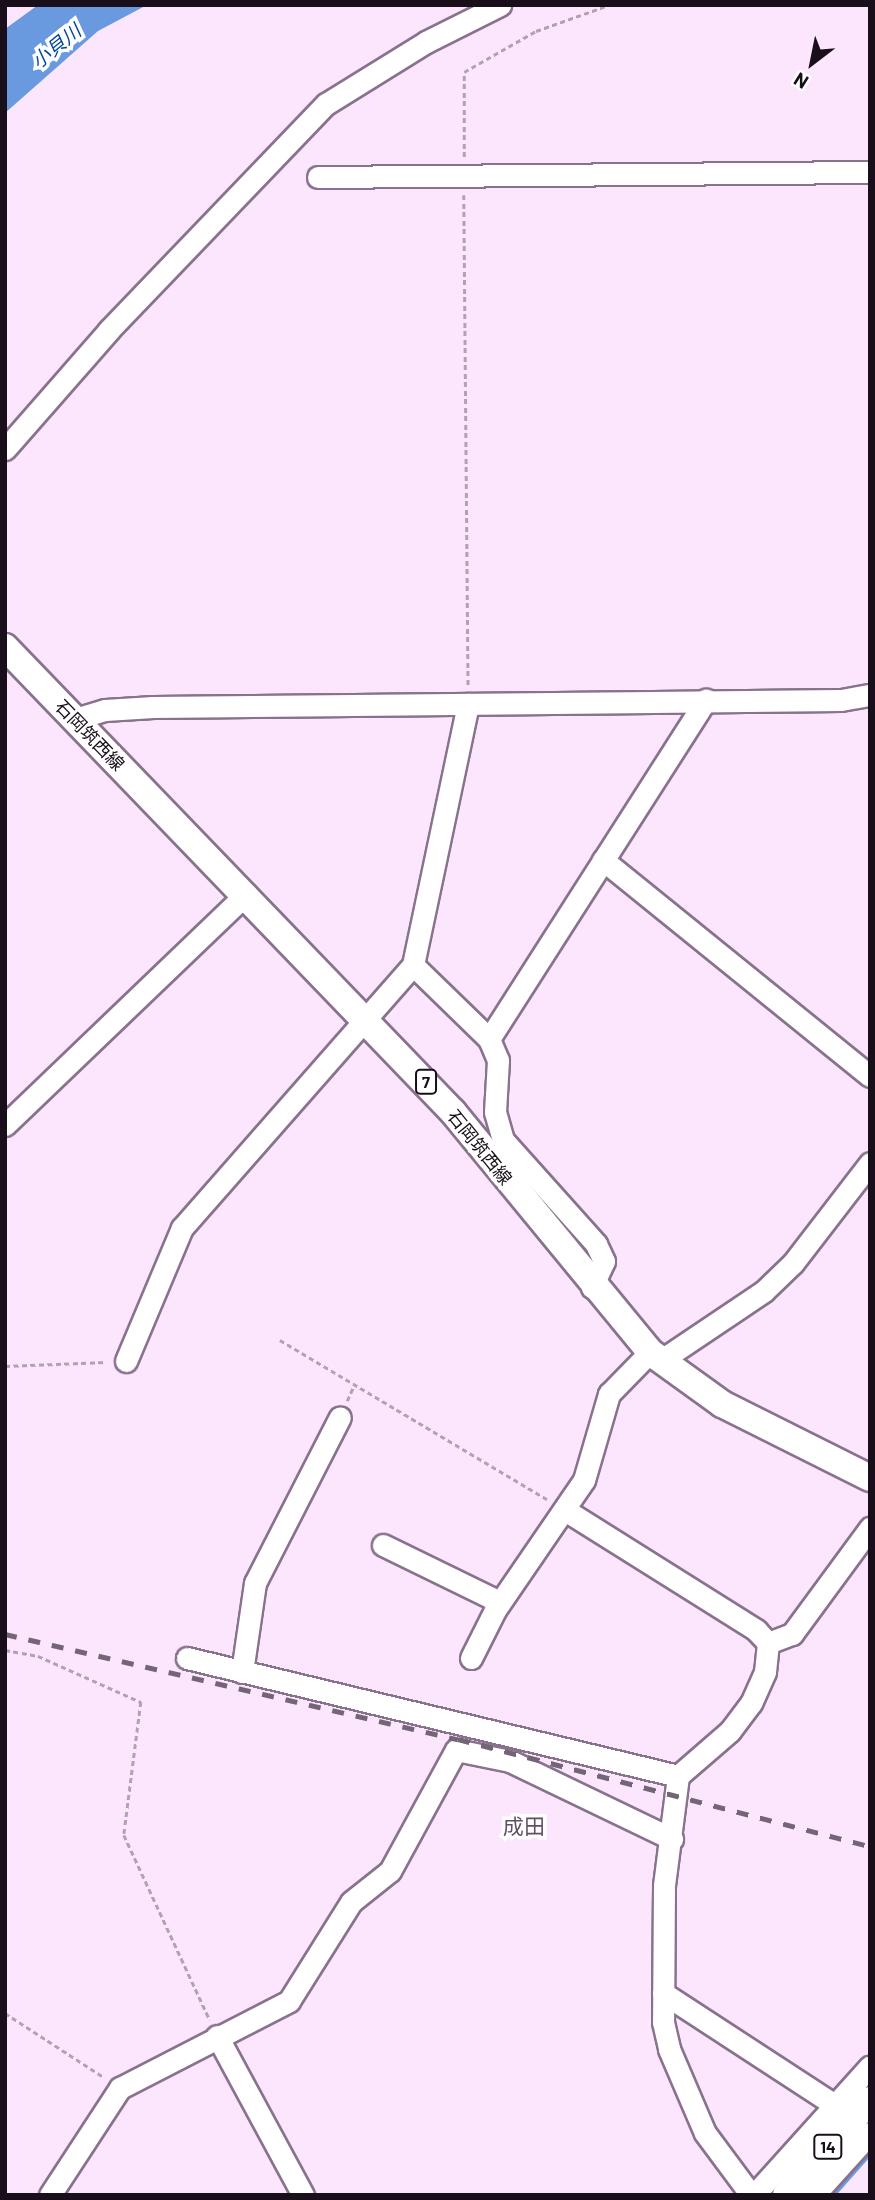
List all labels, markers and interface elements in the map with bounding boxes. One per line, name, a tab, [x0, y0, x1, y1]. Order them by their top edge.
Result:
water label: 小貝川	[27, 19, 85, 73]
north arrow	[777, 28, 847, 98]
text: N	[789, 68, 812, 94]
street label: 石岡筑西線	[51, 695, 129, 775]
road number: 7	[414, 1070, 438, 1094]
street label: 石岡筑西線	[443, 1105, 517, 1189]
district label: 成田	[503, 1813, 545, 1839]
road number: 14	[812, 2134, 844, 2160]

